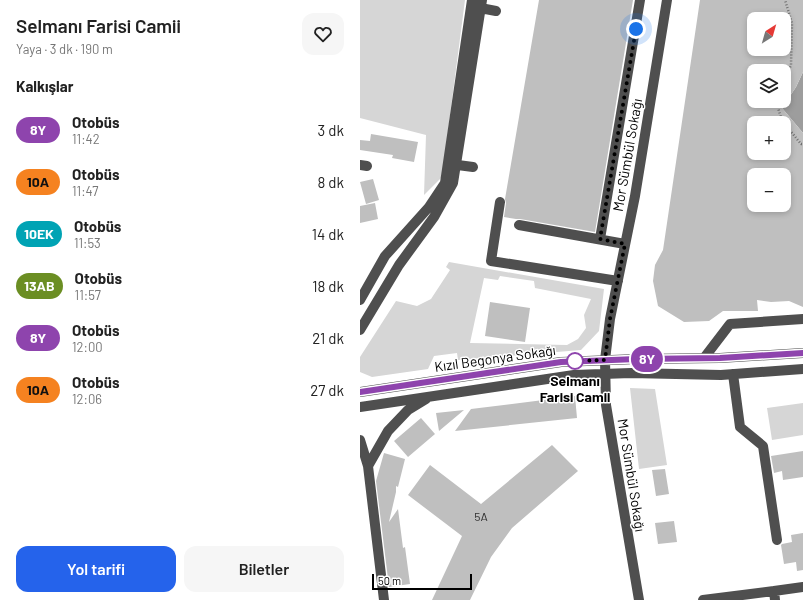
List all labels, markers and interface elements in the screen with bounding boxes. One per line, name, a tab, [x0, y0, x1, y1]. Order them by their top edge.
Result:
north arrow	[747, 12, 791, 56]
map controls	[747, 12, 791, 212]
button: heart	[302, 13, 344, 55]
text: Selmanı Farisi Camii	[16, 14, 181, 37]
your location	[626, 19, 646, 39]
text: Yaya · 3 dk · 190 m	[16, 41, 113, 57]
button: layers	[747, 64, 791, 108]
text: Kalkışlar	[16, 77, 73, 95]
street label: Mor Sümbül Sokağı	[609, 97, 645, 213]
text: Otobüs	[72, 113, 120, 131]
button: +	[747, 116, 791, 160]
text: 8Y	[30, 121, 46, 138]
text: 3 dk	[318, 121, 344, 139]
text: 11:42	[72, 131, 100, 147]
text: Otobüs	[72, 165, 120, 183]
button: −	[747, 168, 791, 212]
text: 10A	[27, 173, 49, 190]
text: 8 dk	[317, 173, 344, 191]
text: 11:47	[72, 183, 98, 199]
text: Otobüs	[74, 217, 121, 235]
text: 10EK	[24, 225, 54, 242]
text: 14 dk	[312, 225, 344, 243]
text: 11:53	[74, 235, 101, 251]
text: Otobüs	[75, 269, 122, 287]
text: 13AB	[24, 277, 55, 294]
text: 18 dk	[312, 277, 344, 295]
text: 11:57	[75, 287, 101, 303]
text: Otobüs	[72, 321, 120, 339]
text: 8Y	[30, 329, 46, 346]
text: 21 dk	[312, 329, 344, 347]
text: 12:00	[72, 339, 103, 355]
street label: Kızıl Begonya Sokağı	[433, 341, 557, 375]
line badge: 8Y	[629, 346, 665, 372]
text: 8Y	[639, 350, 655, 367]
marker: Selmanı Farisi Camii	[566, 352, 584, 370]
place label: Selmanı Farisi Camii	[540, 372, 610, 405]
text: Otobüs	[72, 373, 120, 391]
text: 10A	[27, 381, 49, 398]
text: 27 dk	[310, 381, 344, 399]
text: 12:06	[72, 391, 102, 407]
street label: Mor Sümbül Sokağı	[615, 417, 649, 533]
house number: 5A	[474, 509, 488, 523]
button: Yol tarifi	[16, 546, 176, 592]
button: Biletler	[184, 546, 344, 592]
scale bar	[372, 572, 472, 591]
text: 50 m	[378, 574, 401, 587]

